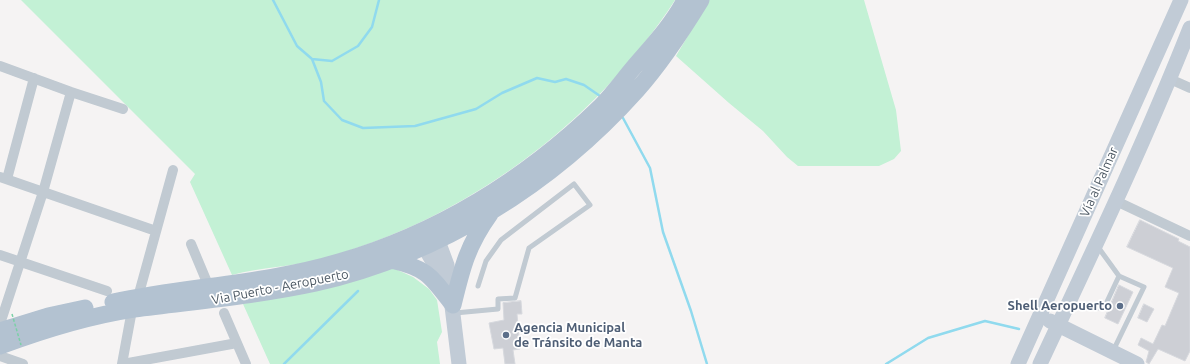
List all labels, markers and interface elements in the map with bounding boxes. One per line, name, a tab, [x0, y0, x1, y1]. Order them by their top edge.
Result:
street label: Vía al Palmar	[1077, 145, 1121, 219]
street label: Via Puerto - Aeropuerto	[210, 266, 350, 308]
place label: Shell Aeropuerto	[1008, 298, 1112, 314]
marker: Shell Aeropuerto	[1115, 301, 1125, 311]
place label: Agencia Municipal de Tránsito de Manta	[514, 320, 642, 351]
marker: Agencia Municipal de Tránsito de Manta	[501, 330, 511, 340]

